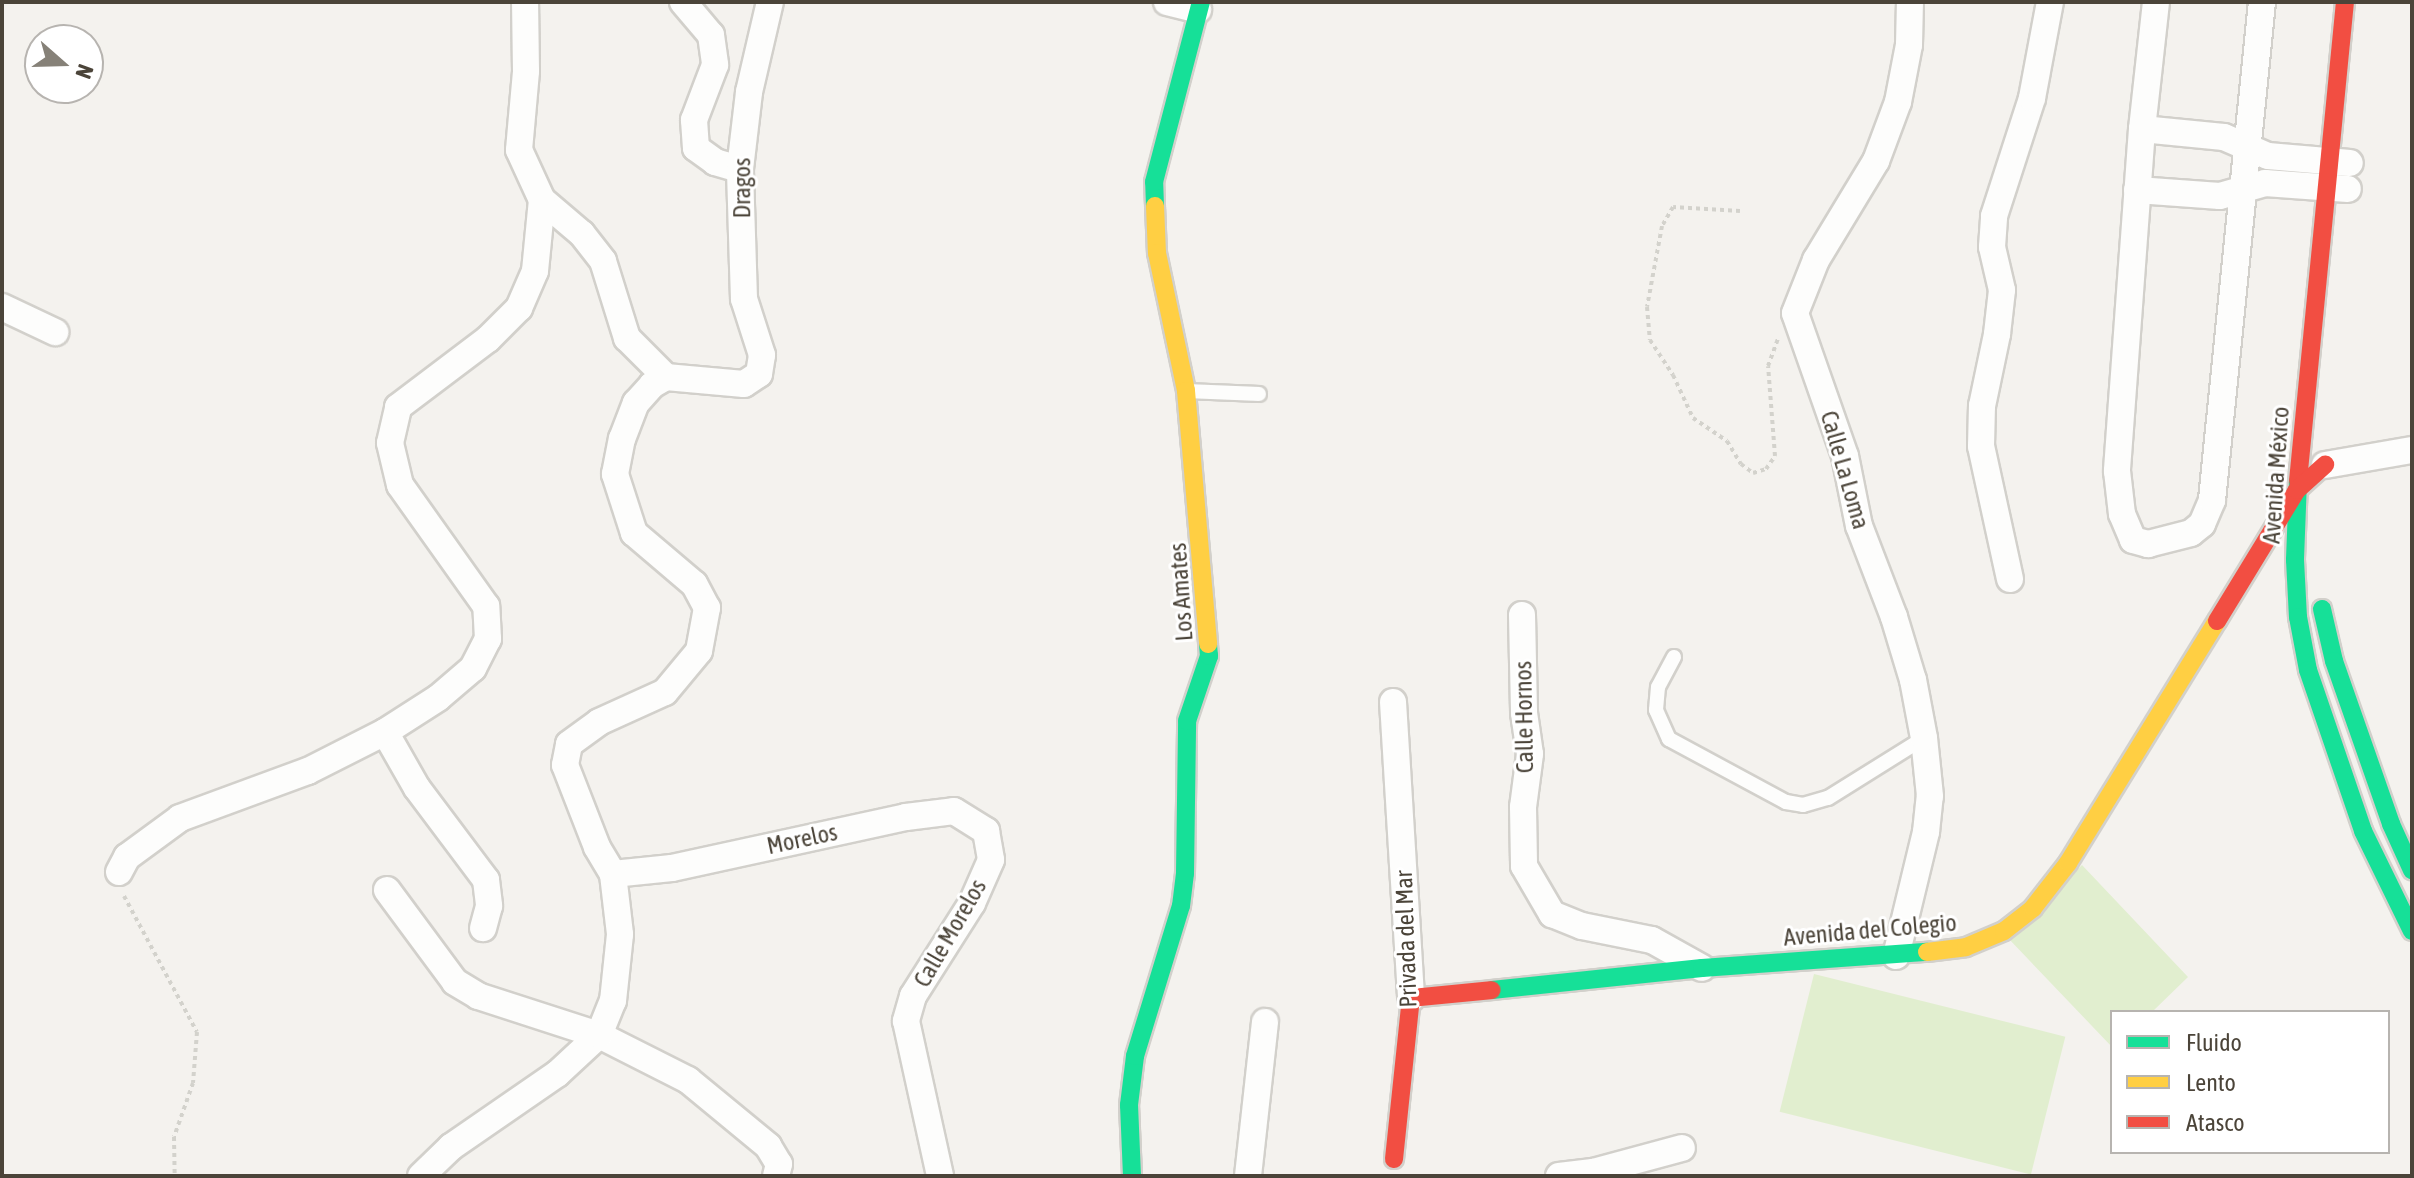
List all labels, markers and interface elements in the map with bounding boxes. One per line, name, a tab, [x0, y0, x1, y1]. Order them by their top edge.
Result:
north arrow	[24, 24, 104, 104]
text: N	[70, 61, 99, 82]
street label: Dragos	[728, 158, 756, 218]
street label: Avenida México	[2257, 405, 2295, 545]
street label: Calle La Loma	[1814, 408, 1876, 532]
street label: Los Amates	[1163, 542, 1199, 642]
street label: Calle Hornos	[1509, 661, 1539, 773]
street label: Morelos	[764, 818, 840, 860]
street label: Privada del Mar	[1389, 870, 1423, 1008]
street label: Calle Morelos	[908, 874, 992, 992]
street label: Avenida del Colegio	[1782, 908, 1958, 952]
legend	[2110, 1010, 2390, 1154]
text: Fluido	[2186, 1029, 2242, 1056]
text: Lento	[2186, 1069, 2236, 1096]
text: Atasco	[2186, 1109, 2244, 1136]

